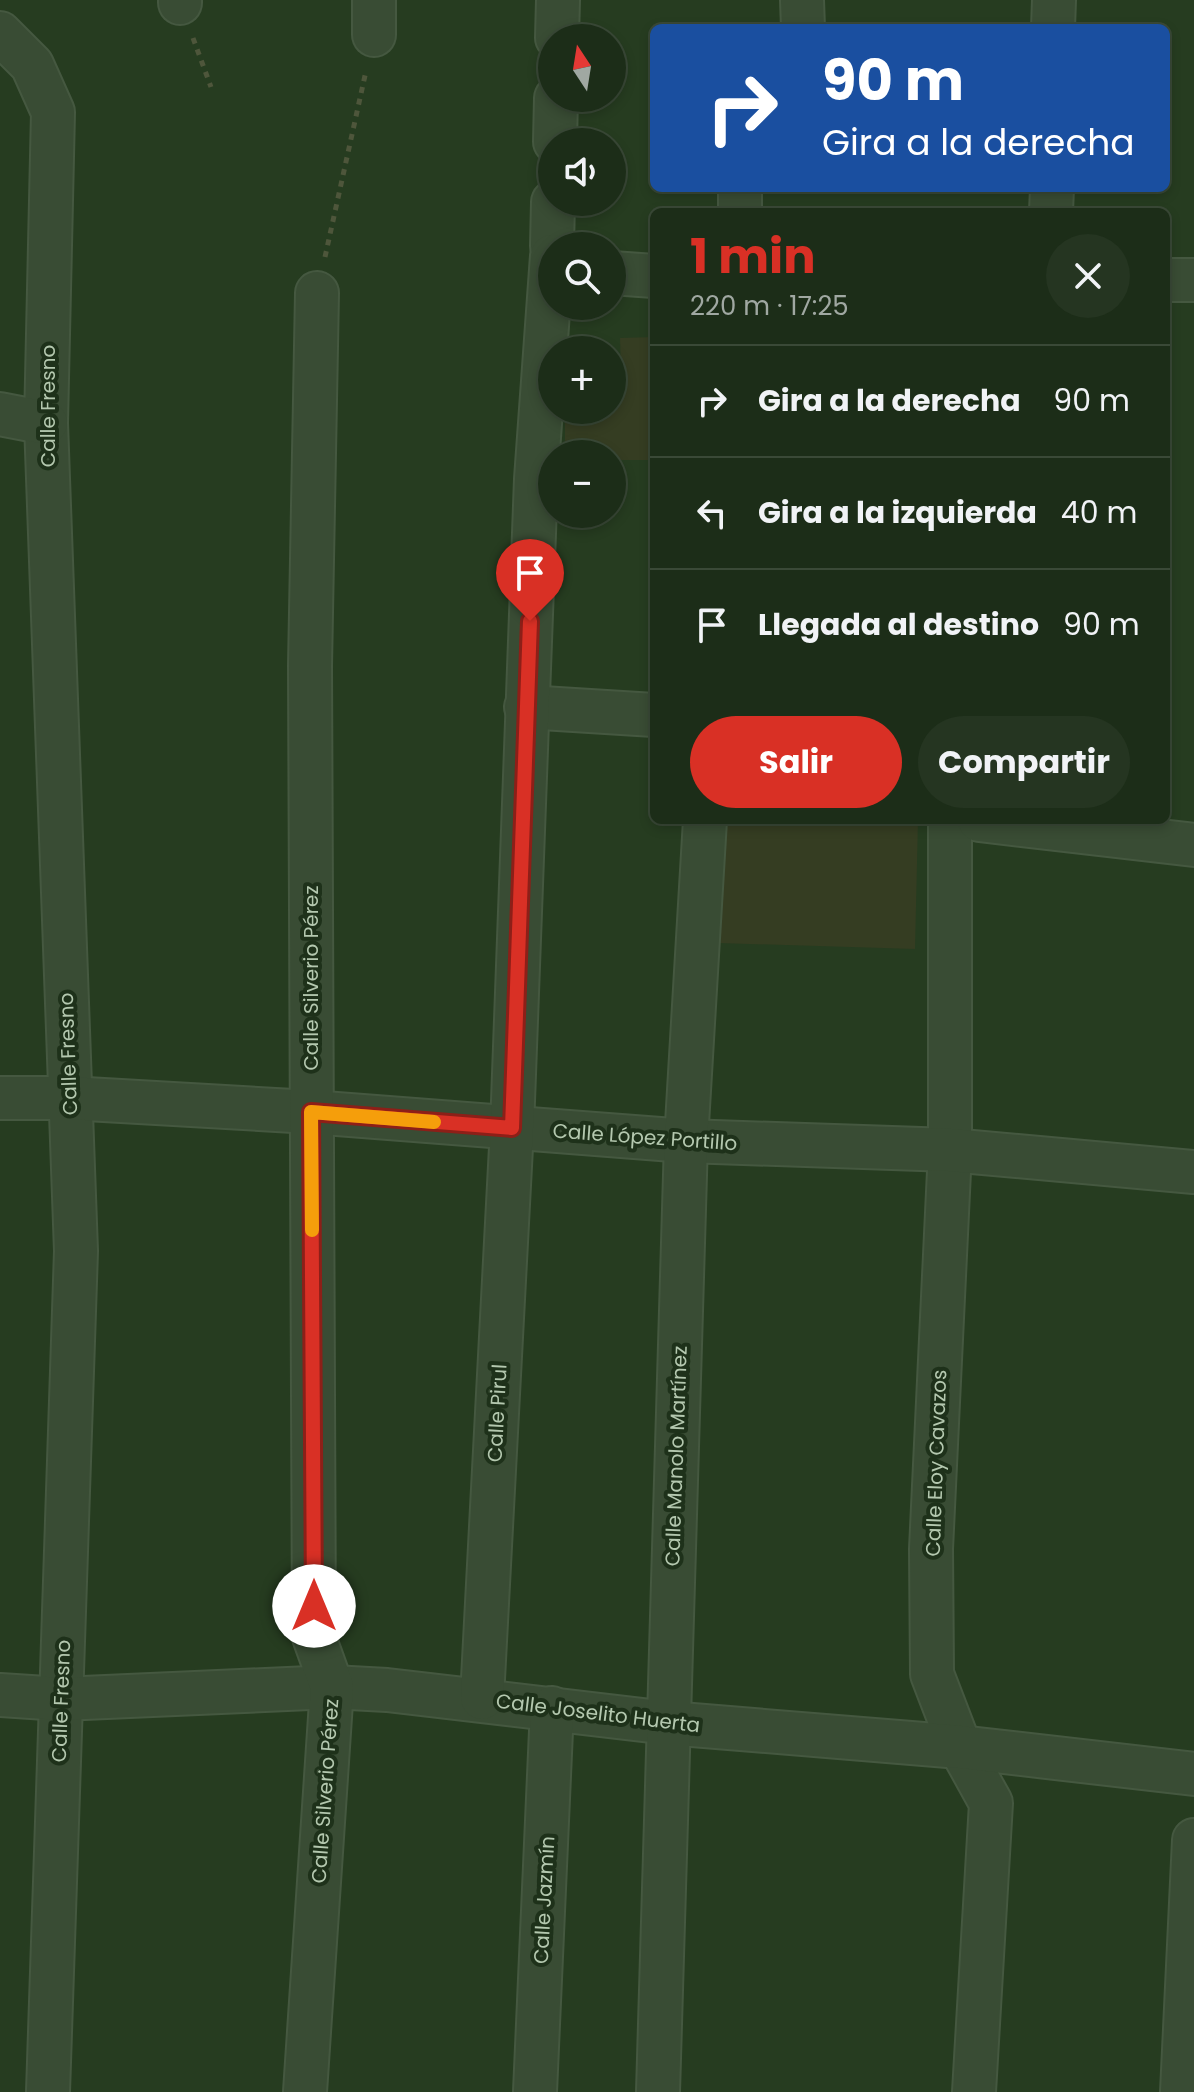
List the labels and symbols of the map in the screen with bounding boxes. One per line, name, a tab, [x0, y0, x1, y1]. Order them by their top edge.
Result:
north arrow	[538, 24, 626, 112]
street label: Calle Fresno	[34, 345, 62, 467]
pin	[496, 539, 564, 621]
street label: Calle Silverio Pérez	[297, 885, 325, 1071]
street label: Calle Fresno	[52, 992, 84, 1116]
street label: Calle López Portillo	[552, 1117, 738, 1157]
street label: Calle Manolo Martínez	[658, 1345, 694, 1567]
street label: Calle Pirul	[480, 1363, 514, 1463]
street label: Calle Eloy Cavazos	[919, 1369, 953, 1557]
position arrow	[272, 1564, 356, 1648]
street label: Calle Fresno	[45, 1639, 77, 1763]
street label: Calle Joselito Huerta	[494, 1687, 702, 1739]
street label: Calle Silverio Pérez	[305, 1698, 345, 1884]
street label: Calle Jazmín	[527, 1835, 561, 1965]

